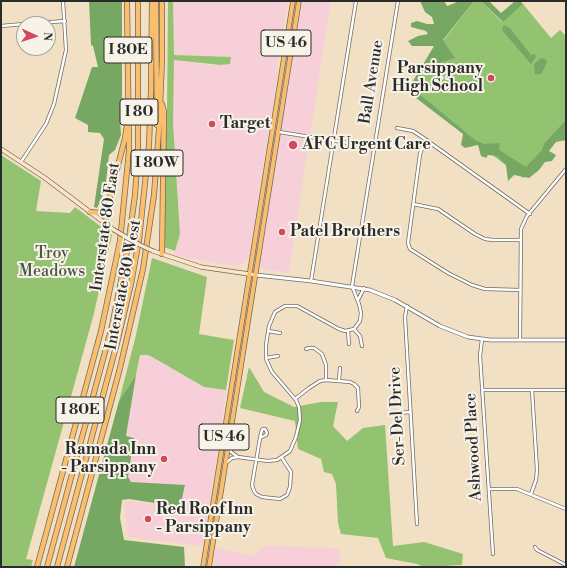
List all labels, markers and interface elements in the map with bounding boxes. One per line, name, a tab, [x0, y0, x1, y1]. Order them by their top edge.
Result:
north arrow	[16, 16, 56, 56]
road number: US 46	[261, 30, 311, 56]
text: N	[40, 32, 54, 41]
road number: I 80E	[104, 37, 152, 63]
street label: Ball Avenue	[356, 39, 388, 125]
place label: Parsippany High School	[392, 59, 483, 97]
marker: Parsippany High School	[486, 73, 496, 83]
road number: I 80	[120, 99, 158, 125]
place label: Target	[220, 114, 270, 134]
marker: Target	[207, 119, 217, 129]
place label: AFC Urgent Care	[302, 135, 431, 155]
marker: AFC Urgent Care	[287, 139, 299, 151]
road number: I 80W	[131, 150, 183, 176]
street label: Interstate 80 East	[87, 161, 125, 293]
street label: Interstate 80 West	[102, 218, 146, 352]
place label: Patel Brothers	[290, 222, 400, 242]
marker: Patel Brothers	[277, 227, 287, 237]
park label: Troy Meadows	[19, 244, 85, 282]
street label: Ser-Del Drive	[386, 366, 410, 466]
street label: Ashwood Place	[462, 392, 486, 502]
road number: I 80E	[56, 397, 104, 423]
road number: US 46	[199, 424, 249, 450]
place label: Ramada Inn - Parsippany	[61, 440, 156, 478]
marker: Ramada Inn - Parsippany	[159, 454, 169, 464]
place label: Red Roof Inn - Parsippany	[156, 500, 253, 538]
marker: Red Roof Inn - Parsippany	[143, 514, 153, 524]

